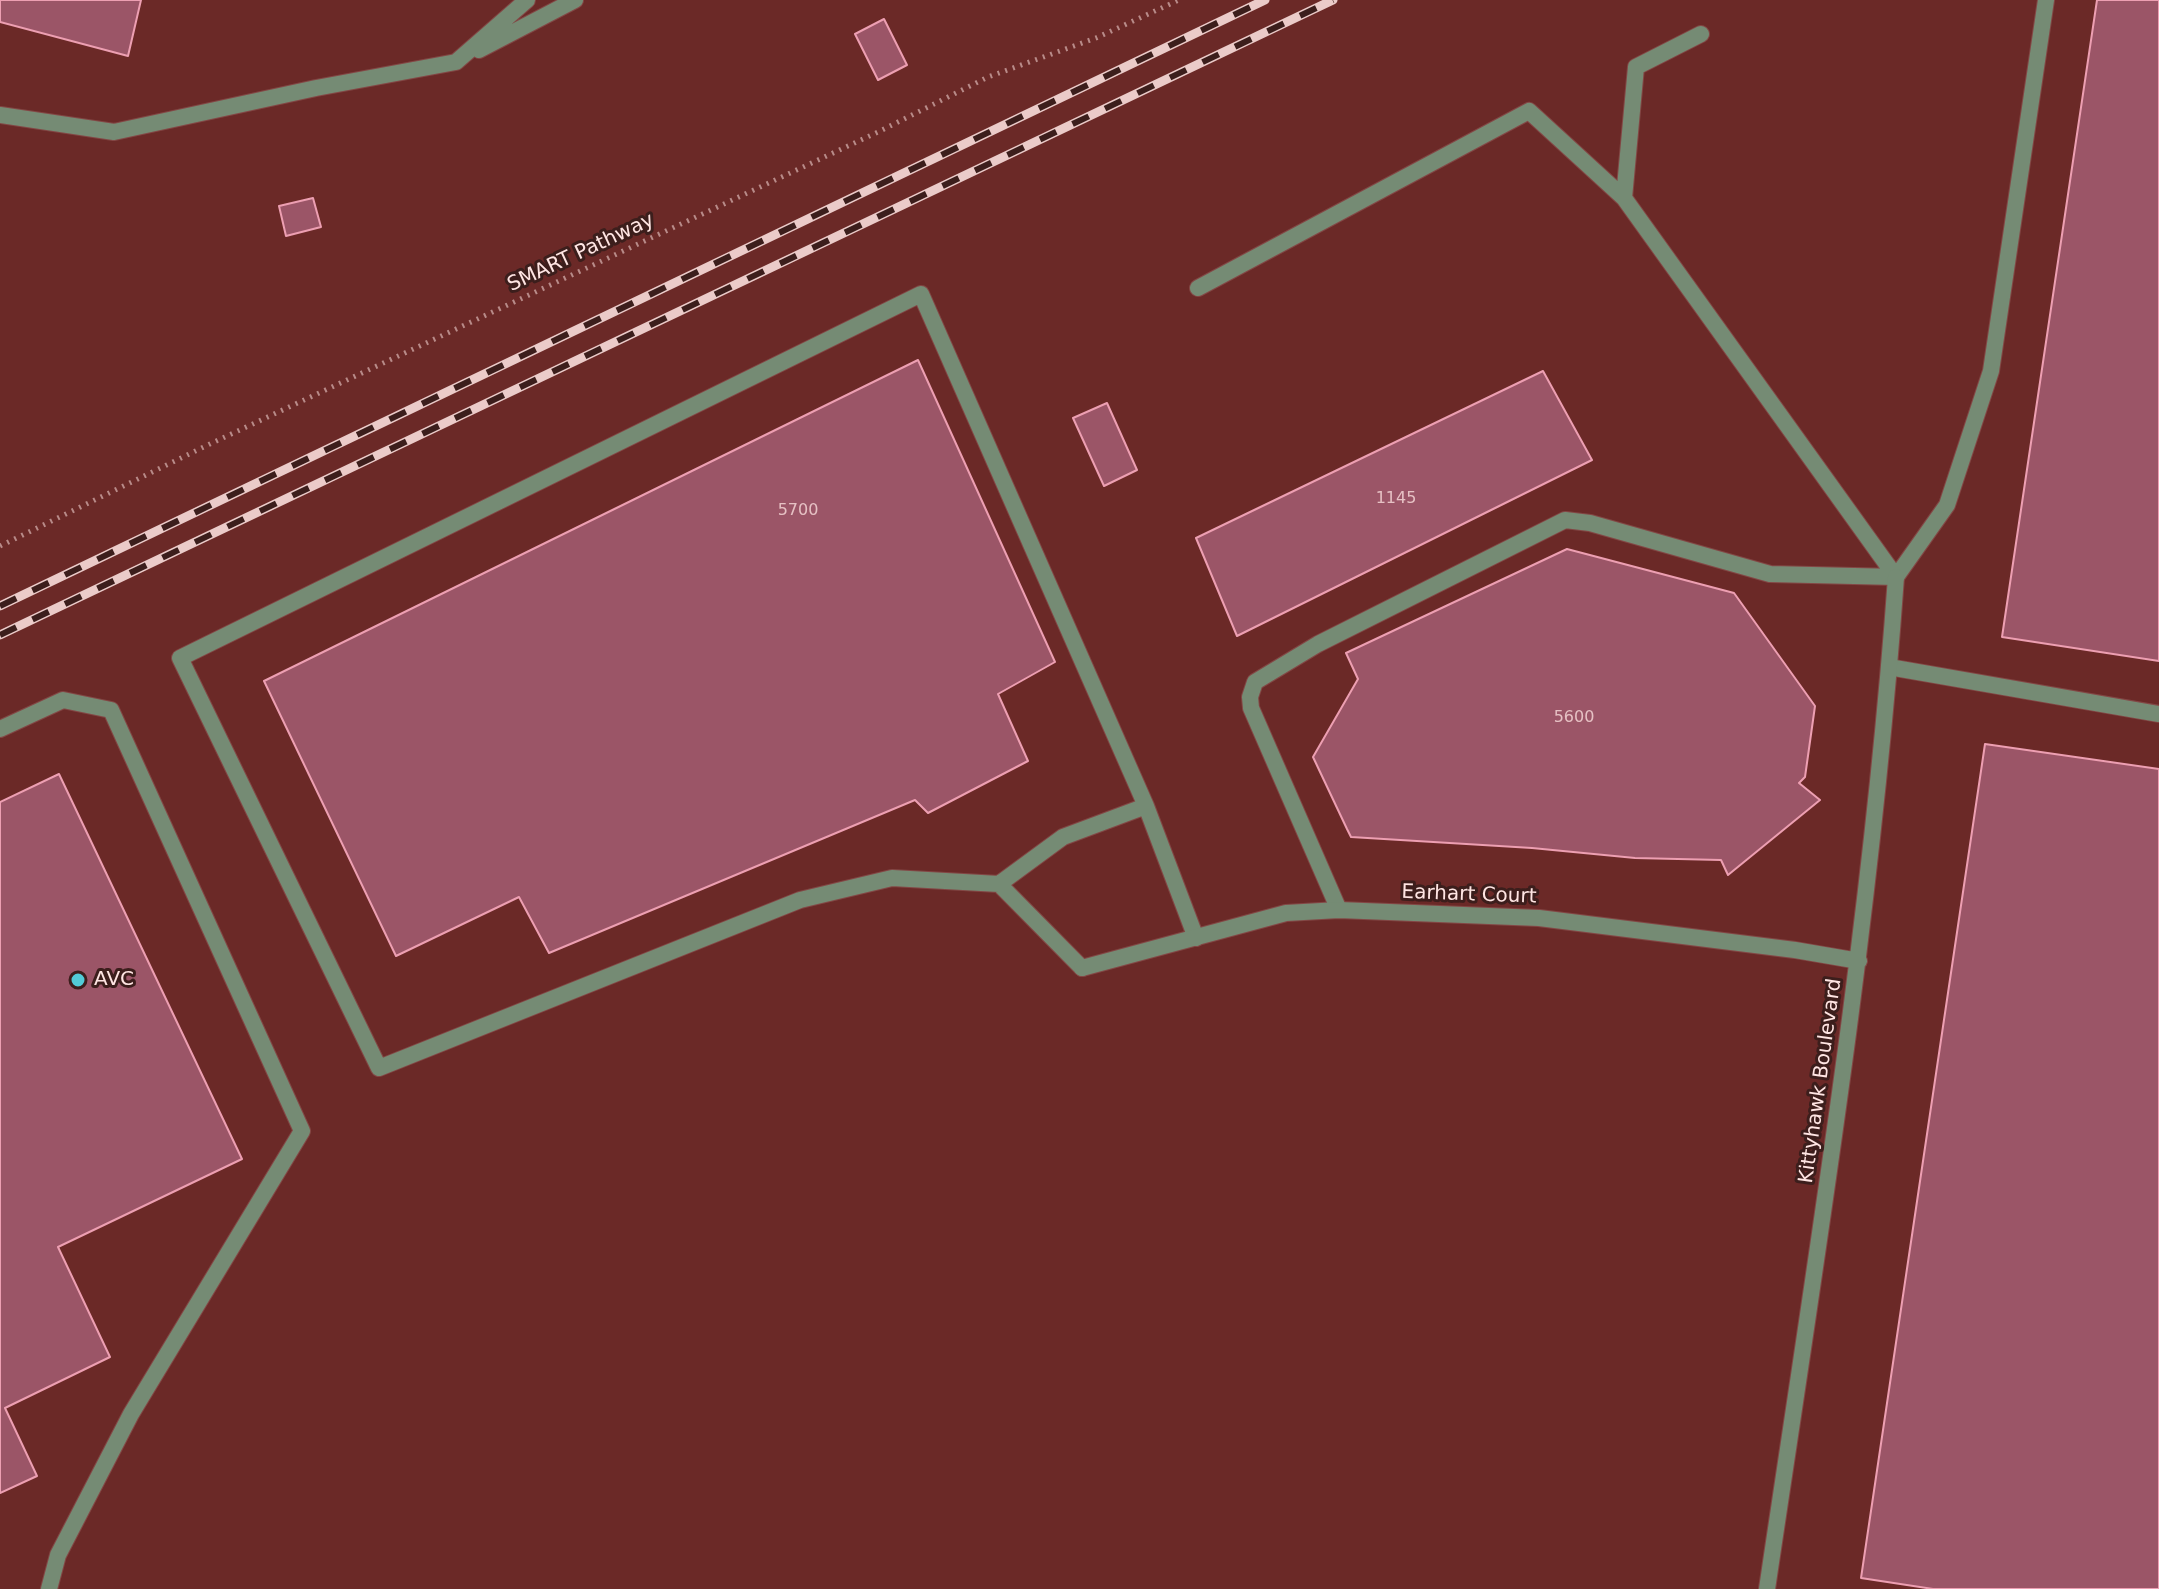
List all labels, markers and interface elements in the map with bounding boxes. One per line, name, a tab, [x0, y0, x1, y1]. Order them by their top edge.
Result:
street label: SMART Pathway	[504, 209, 658, 297]
house number: 1145	[1376, 489, 1416, 509]
house number: 5700	[778, 501, 818, 521]
house number: 5600	[1554, 708, 1594, 728]
street label: Earhart Court	[1401, 881, 1537, 909]
place label: AVC	[94, 968, 134, 992]
marker: AVC	[69, 971, 87, 989]
street label: Kittyhawk Boulevard	[1795, 977, 1847, 1185]

